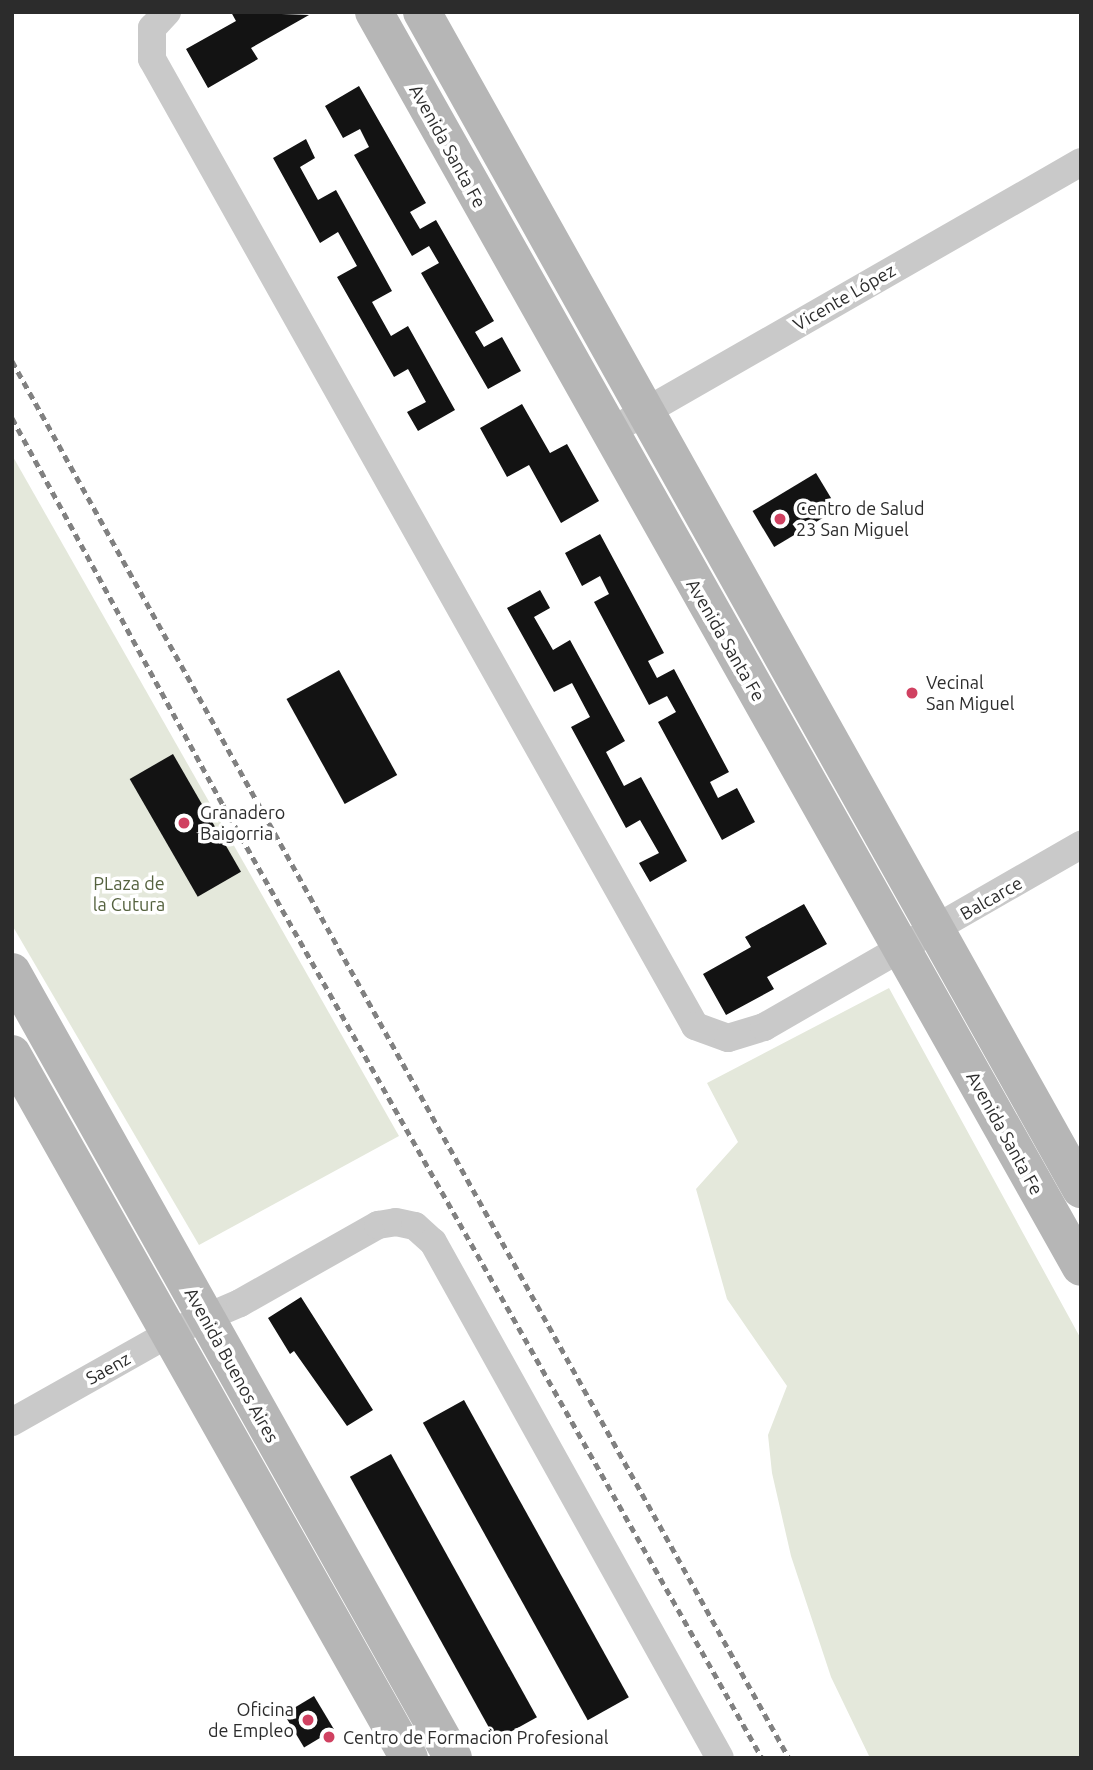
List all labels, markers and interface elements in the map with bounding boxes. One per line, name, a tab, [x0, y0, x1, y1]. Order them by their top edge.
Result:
street label: Avenida Santa Fe	[405, 81, 491, 211]
street label: Vicente López	[789, 259, 899, 335]
place label: Centro de Salud 23 San Miguel	[796, 498, 925, 540]
marker: Centro de Salud 23 San Miguel	[770, 509, 790, 529]
street label: Avenida Santa Fe	[682, 575, 770, 705]
place label: Vecinal San Miguel	[926, 672, 1014, 714]
marker: Vecinal San Miguel	[904, 685, 920, 701]
place label: Granadero Baigorria	[200, 802, 285, 844]
marker: Granadero Baigorria	[174, 813, 194, 833]
street label: Balcarce	[956, 872, 1026, 924]
park label: PLaza de la Cutura	[93, 873, 165, 916]
street label: Avenida Santa Fe	[962, 1068, 1048, 1198]
street label: Avenida Buenos Aires	[180, 1284, 284, 1446]
street label: Saenz	[82, 1347, 134, 1389]
place label: Oficina de Empleo	[208, 1699, 294, 1742]
marker: Oficina de Empleo	[300, 1712, 316, 1728]
place label: Centro de Formacion Profesional	[343, 1726, 608, 1748]
marker: Centro de Formacion Profesional	[321, 1729, 337, 1745]

